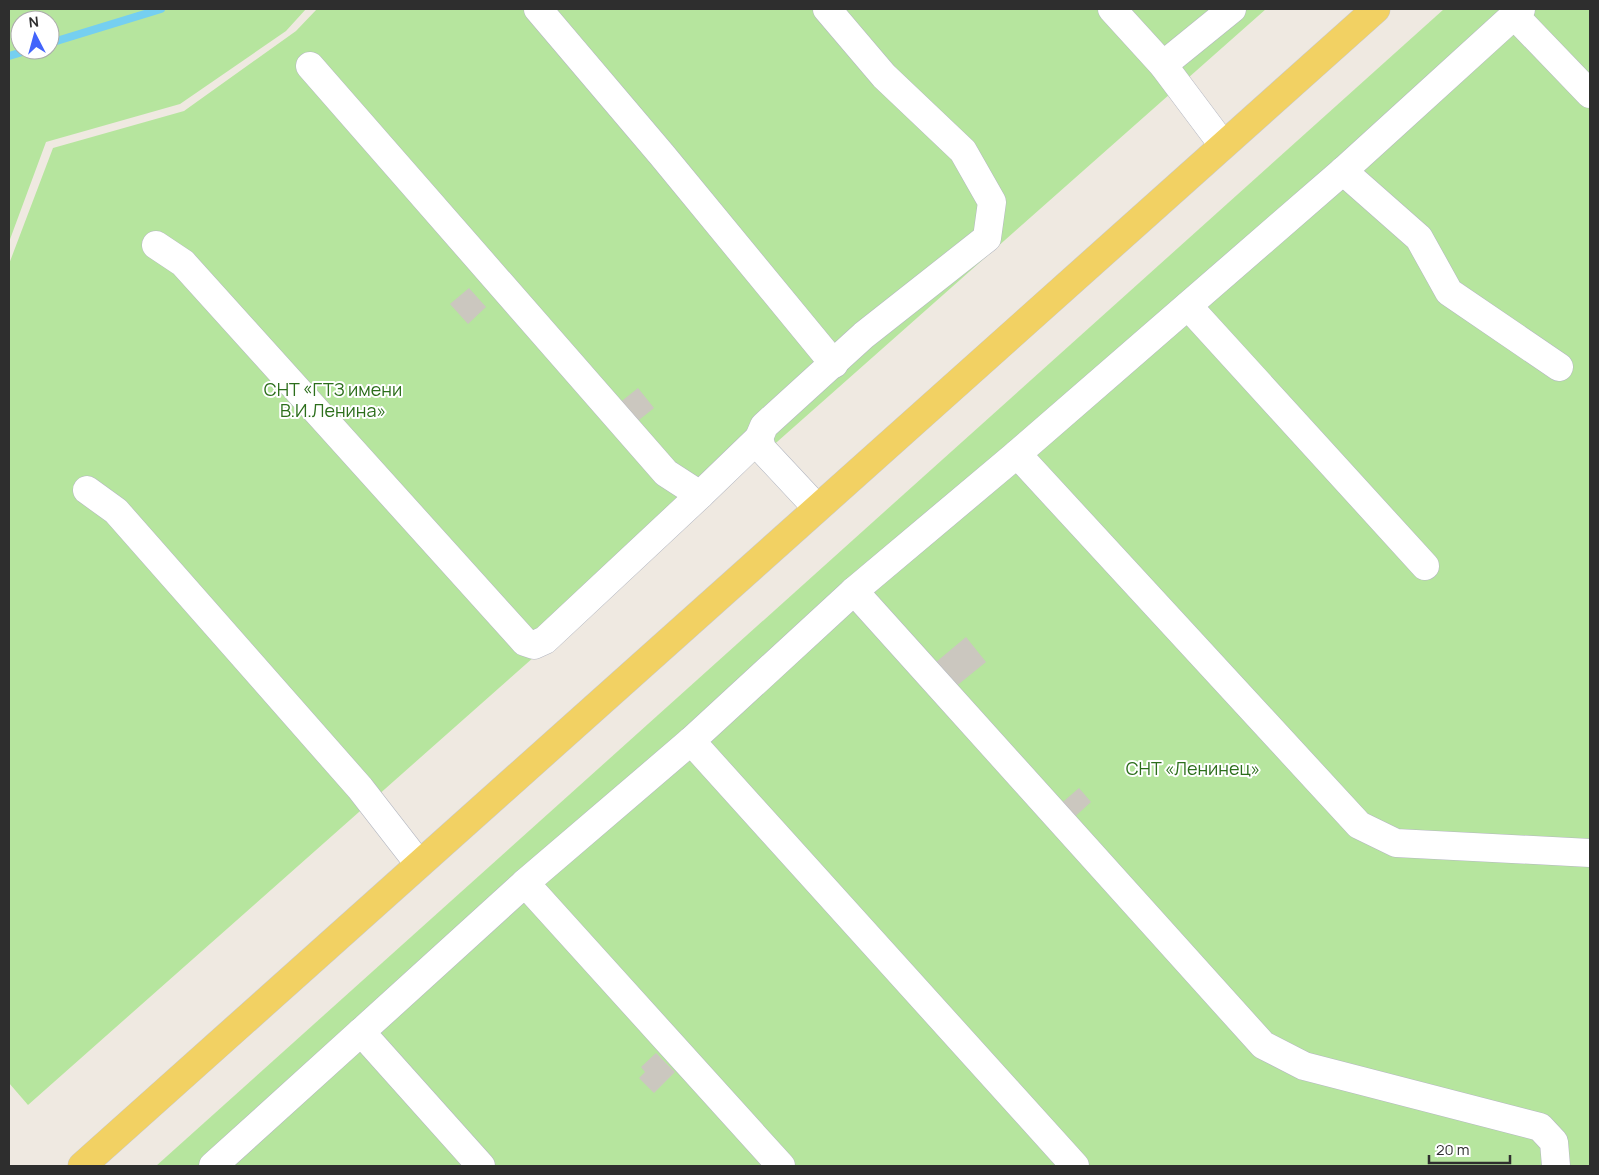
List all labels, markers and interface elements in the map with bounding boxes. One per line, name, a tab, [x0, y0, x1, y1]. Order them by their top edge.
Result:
north arrow	[10, 10, 60, 60]
text: N	[28, 12, 40, 32]
park label: СНТ «ГТЗ имени В.И.Ленина»	[264, 377, 402, 422]
park label: СНТ «Ленинец»	[1126, 756, 1260, 780]
scale bar	[1429, 1132, 1510, 1164]
text: 20 m	[1436, 1139, 1469, 1160]

